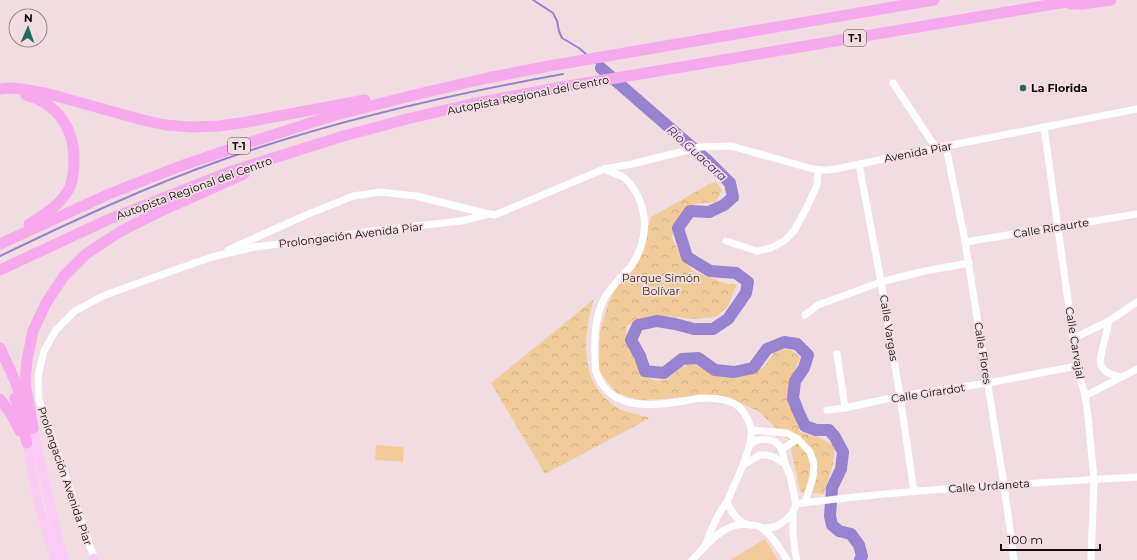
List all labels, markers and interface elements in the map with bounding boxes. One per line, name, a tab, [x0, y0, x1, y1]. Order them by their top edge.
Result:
north arrow	[8, 8, 48, 48]
text: N	[24, 11, 33, 25]
road number: T-1	[844, 30, 866, 46]
street label: Autopista Regional del Centro	[446, 72, 610, 118]
place label: La Florida	[1031, 81, 1088, 95]
marker: La Florida	[1018, 83, 1028, 93]
water label: Río Guacara	[664, 122, 730, 184]
road number: T-1	[228, 138, 250, 154]
street label: Avenida Piar	[883, 139, 953, 165]
street label: Autopista Regional del Centro	[114, 153, 274, 223]
street label: Calle Ricaurte	[1012, 215, 1090, 241]
street label: Prolongación Avenida Piar	[278, 219, 424, 251]
park label: Parque Simón Bolívar	[622, 271, 700, 298]
street label: Calle Vargas	[877, 294, 901, 363]
street label: Calle Carvajal	[1062, 306, 1088, 380]
street label: Calle Flores	[971, 321, 995, 386]
street label: Calle Girardot	[890, 380, 966, 406]
street label: Prolongación Avenida Piar	[35, 405, 95, 547]
street label: Calle Urdaneta	[948, 476, 1030, 496]
scale bar	[1001, 526, 1100, 552]
text: 100 m	[1007, 532, 1043, 547]

